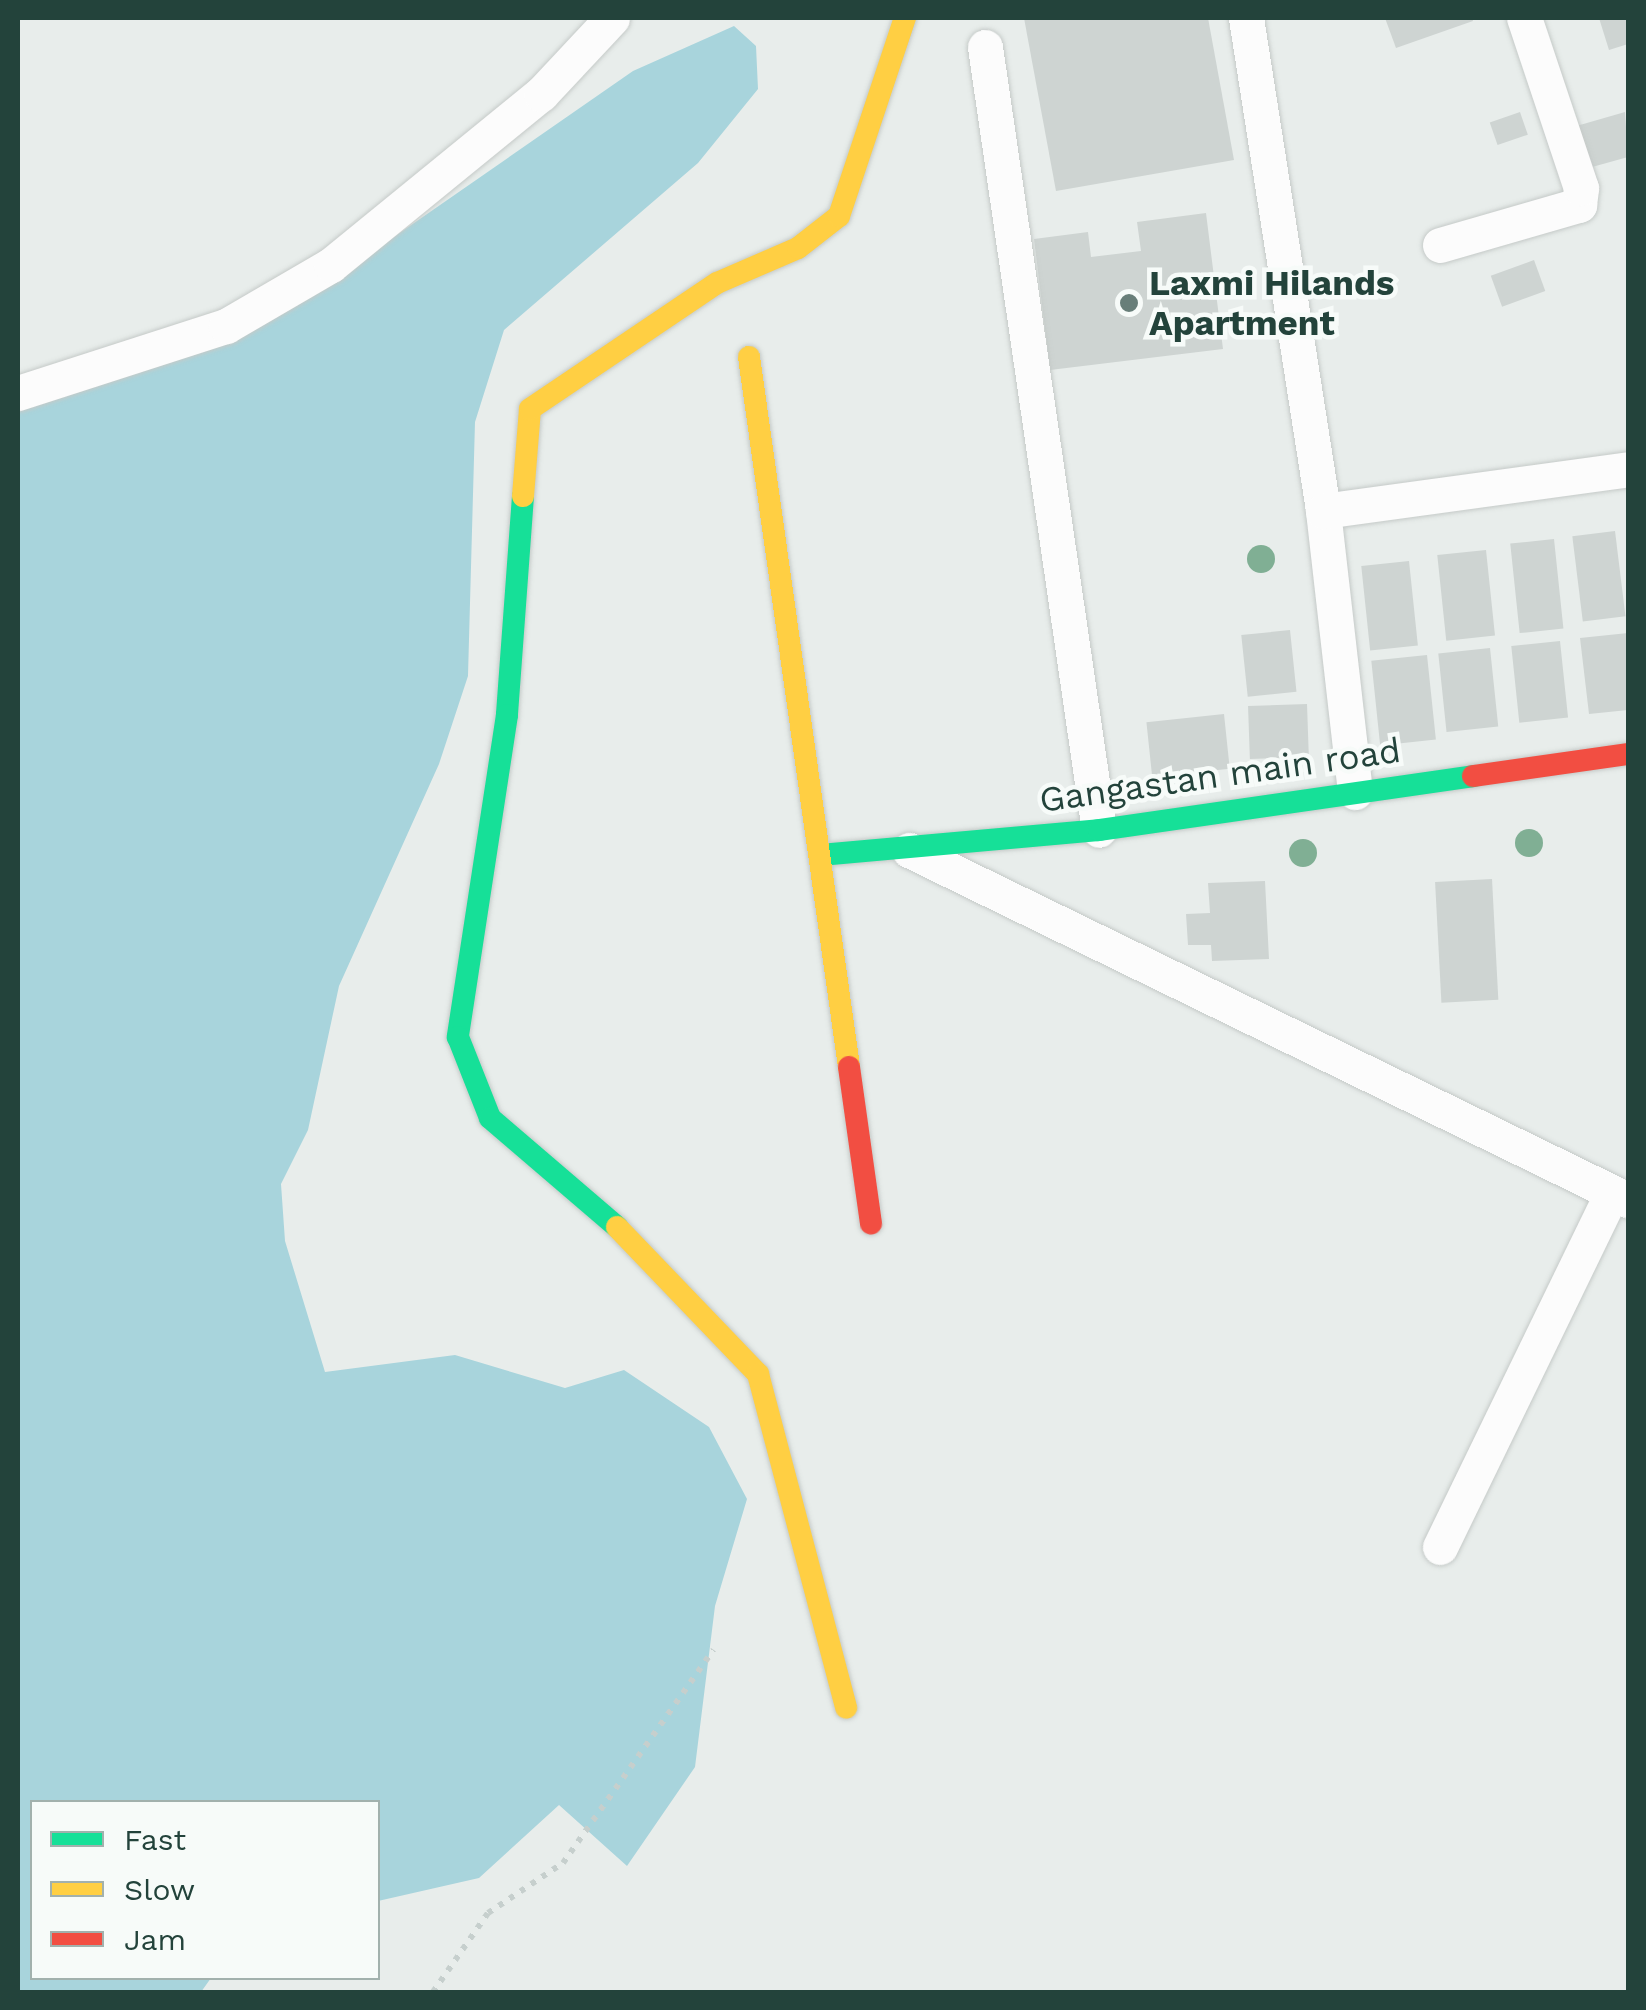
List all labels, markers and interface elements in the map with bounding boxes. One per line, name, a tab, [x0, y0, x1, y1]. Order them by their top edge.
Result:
place label: Laxmi Hilands Apartment	[1149, 262, 1395, 344]
marker: Laxmi Hilands Apartment	[1118, 292, 1140, 314]
street label: Gangastan main road	[1037, 729, 1403, 821]
legend	[30, 1800, 380, 1980]
text: Fast	[124, 1822, 186, 1857]
text: Slow	[124, 1872, 195, 1907]
text: Jam	[124, 1922, 186, 1957]

